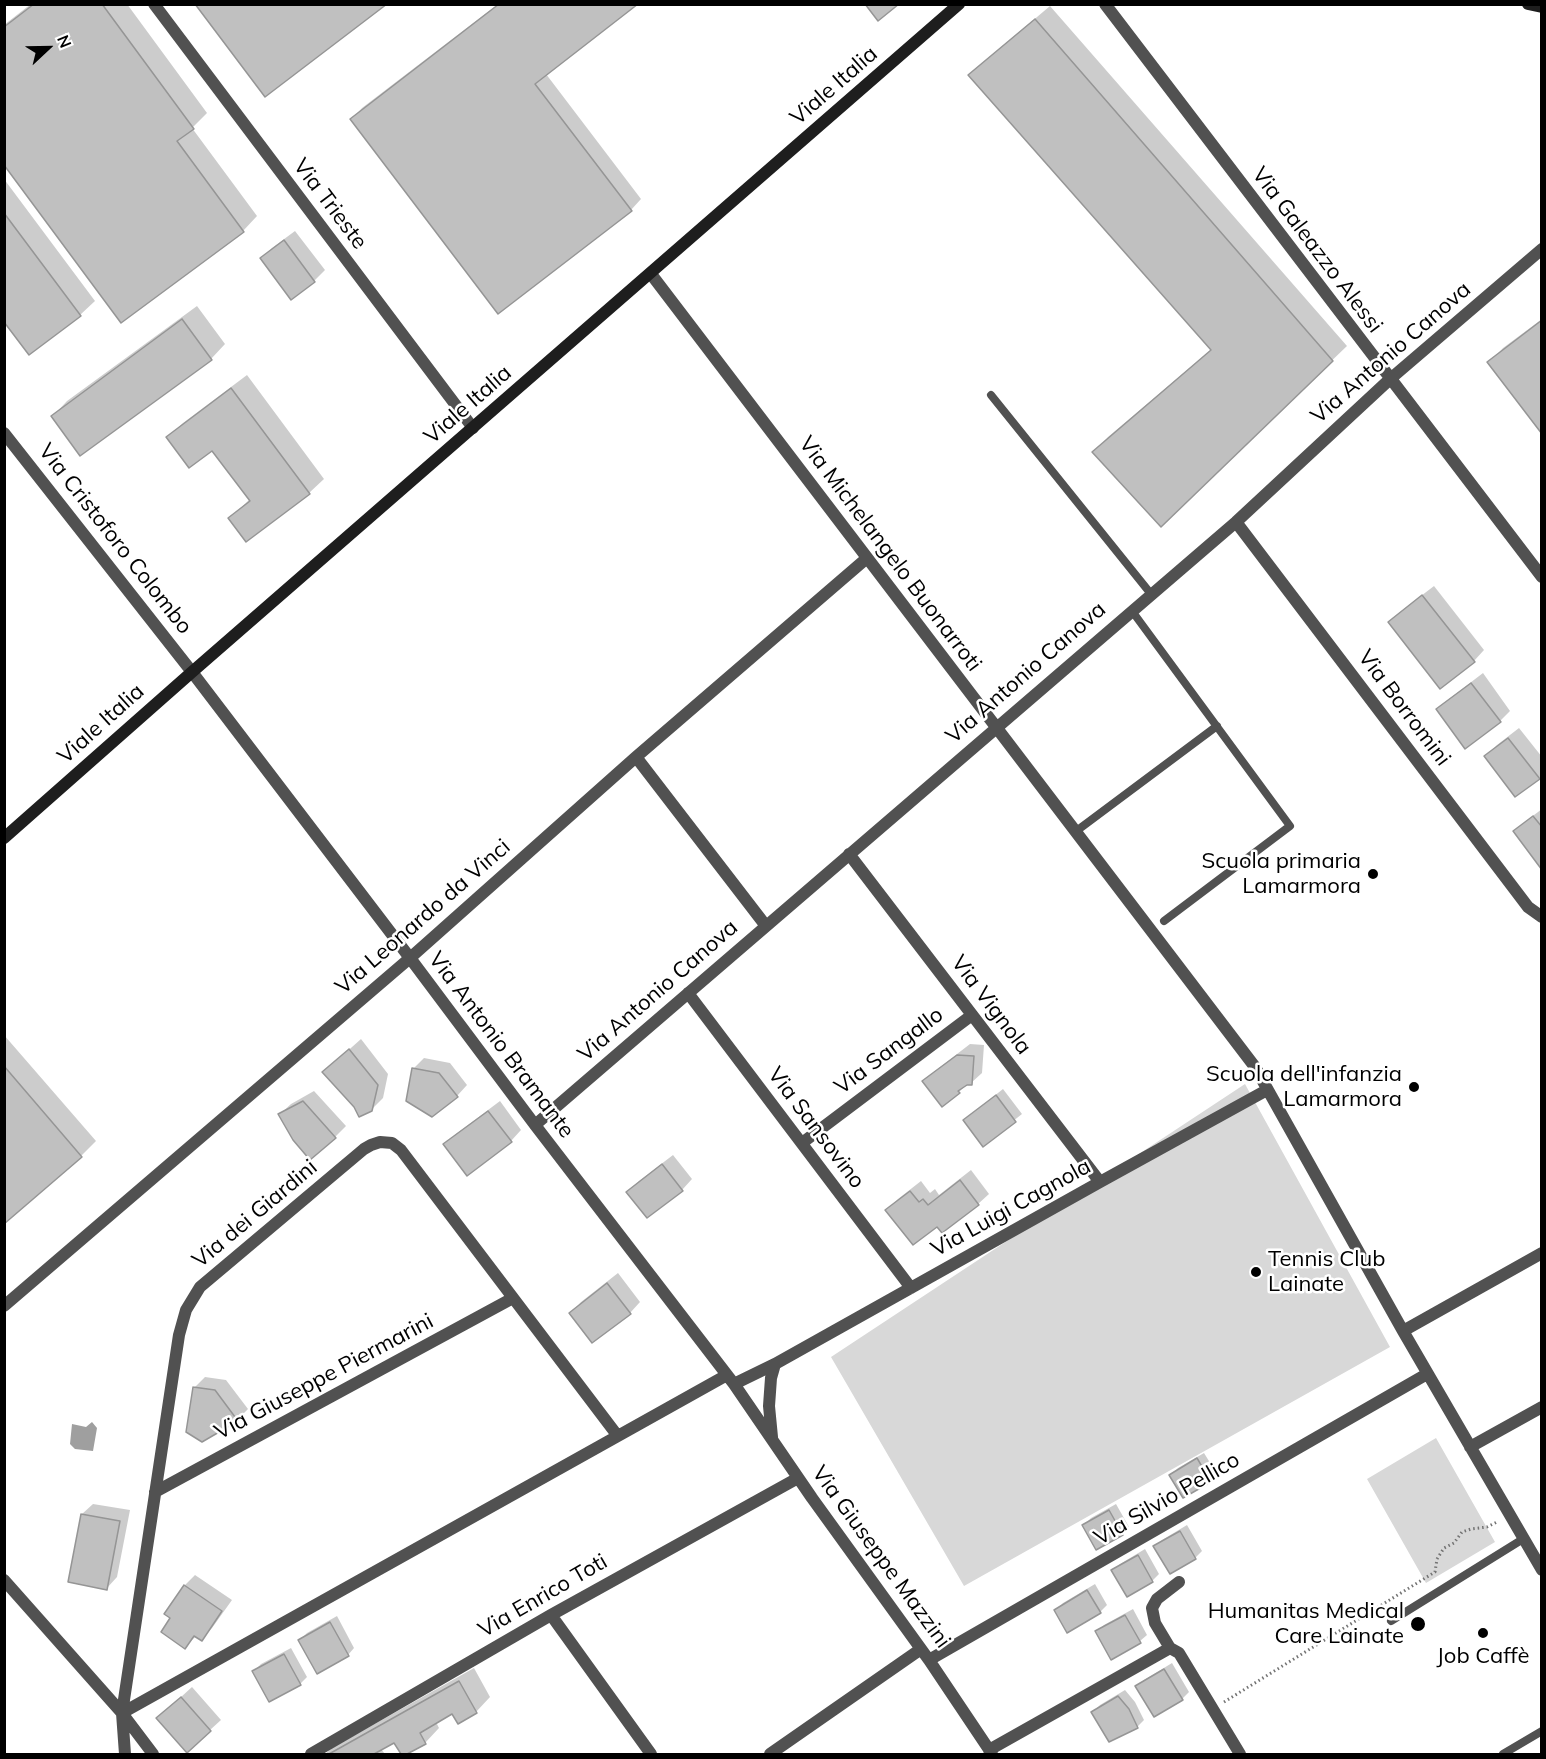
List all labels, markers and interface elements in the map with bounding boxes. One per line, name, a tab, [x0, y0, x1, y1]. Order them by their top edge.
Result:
north arrow	[18, 18, 78, 78]
text: N	[53, 32, 76, 51]
street label: Viale Italia	[785, 41, 883, 131]
street label: Via Trieste	[287, 153, 373, 255]
street label: Via Galeazzo Alessi	[1246, 162, 1388, 338]
street label: Via Antonio Canova	[1306, 276, 1476, 430]
street label: Viale Italia	[419, 360, 517, 450]
street label: Via Michelangelo Buonarroti	[793, 431, 987, 677]
street label: Via Cristoforo Colombo	[33, 439, 197, 639]
street label: Via Antonio Canova	[941, 596, 1111, 750]
street label: Via Borromini	[1352, 645, 1456, 771]
street label: Viale Italia	[52, 678, 150, 770]
street label: Via Leonardo da Vinci	[330, 834, 516, 1000]
place label: Scuola primaria Lamarmora	[1202, 848, 1361, 900]
marker: Scuola primaria Lamarmora	[1366, 867, 1380, 881]
street label: Via Antonio Canova	[573, 914, 743, 1068]
street label: Via Antonio Bramante	[422, 947, 580, 1143]
street label: Via Vignola	[945, 950, 1037, 1060]
street label: Via Sangallo	[830, 1002, 948, 1100]
place label: Scuola dell'infanzia Lamarmora	[1206, 1061, 1402, 1112]
street label: Via Sansovino	[762, 1062, 870, 1194]
marker: Scuola dell'infanzia Lamarmora	[1407, 1080, 1421, 1094]
street label: Via Luigi Cagnola	[927, 1153, 1095, 1263]
street label: Via dei Giardini	[187, 1154, 323, 1274]
place label: Tennis Club Lainate	[1268, 1246, 1385, 1298]
marker: Tennis Club Lainate	[1249, 1265, 1263, 1279]
street label: Via Giuseppe Piermarini	[210, 1308, 438, 1446]
street label: Via Silvio Pellico	[1090, 1447, 1244, 1551]
street label: Via Giuseppe Mazzini	[806, 1461, 956, 1653]
street label: Via Enrico Toti	[474, 1548, 612, 1644]
place label: Humanitas Medical Care Lainate	[1208, 1598, 1404, 1650]
marker: Humanitas Medical Care Lainate	[1409, 1615, 1427, 1633]
marker: Job Caffè	[1476, 1626, 1490, 1640]
place label: Job Caffè	[1437, 1643, 1529, 1669]

